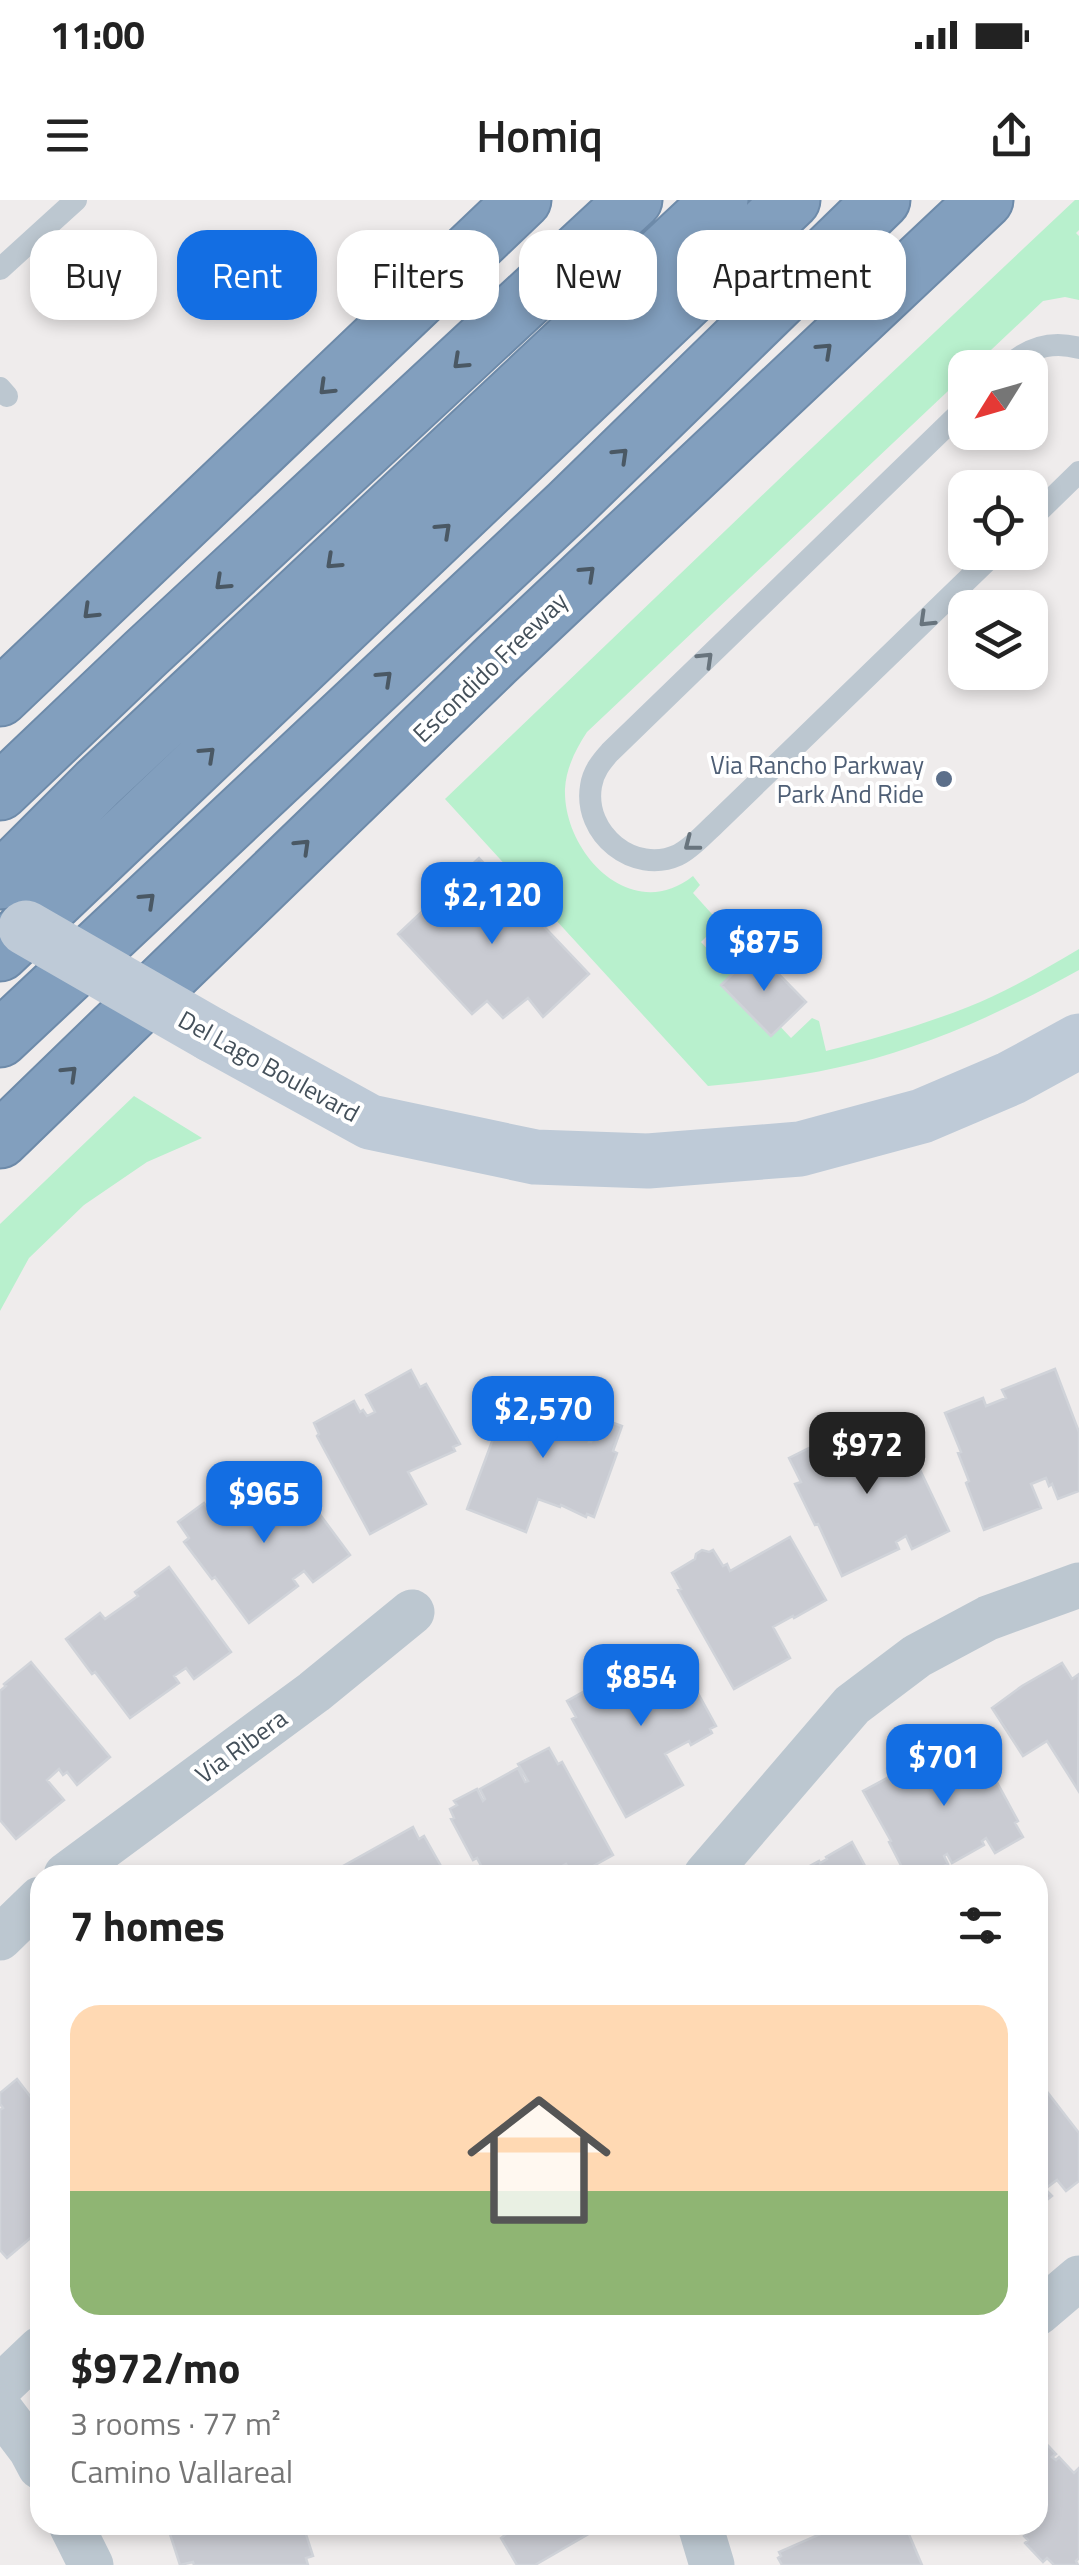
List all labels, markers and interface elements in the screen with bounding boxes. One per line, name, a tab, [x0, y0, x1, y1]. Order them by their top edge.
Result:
text: 11:00	[50, 6, 145, 64]
text: Homiq	[476, 101, 603, 169]
icon: menu	[40, 108, 95, 163]
icon: share	[984, 108, 1039, 163]
chip: Buy	[30, 230, 157, 320]
chip: Rent	[177, 230, 317, 320]
chip: Filters	[337, 230, 499, 320]
chip: New	[519, 230, 657, 320]
chip: Apartment	[677, 230, 906, 320]
one-way arrow	[813, 344, 832, 362]
one-way arrow	[453, 350, 472, 368]
north arrow	[948, 350, 1048, 450]
map controls	[948, 350, 1048, 690]
one-way arrow	[319, 376, 338, 394]
one-way arrow	[609, 448, 627, 466]
button: locate	[948, 470, 1048, 570]
one-way arrow	[432, 524, 450, 542]
one-way arrow	[327, 550, 345, 568]
one-way arrow	[577, 567, 595, 585]
one-way arrow	[215, 571, 234, 589]
street label: Escondido Freeway	[404, 583, 576, 751]
button: layers	[948, 590, 1048, 690]
one-way arrow	[84, 600, 102, 618]
one-way arrow	[919, 608, 938, 626]
one-way arrow	[694, 653, 712, 671]
one-way arrow	[373, 672, 391, 690]
place label: Via Rancho Parkway Park And Ride	[710, 746, 924, 813]
one-way arrow	[196, 748, 214, 766]
marker: Via Rancho Parkway Park And Ride	[933, 768, 955, 790]
one-way arrow	[684, 833, 702, 850]
one-way arrow	[292, 840, 310, 858]
pin: $2,120	[411, 862, 573, 947]
text: $2,120	[443, 870, 541, 918]
one-way arrow	[136, 894, 154, 912]
pin: $875	[705, 909, 823, 994]
text: $875	[728, 917, 800, 965]
street label: Del Lago Boulevard	[171, 1000, 367, 1132]
one-way arrow	[58, 1066, 77, 1084]
pin: $2,570	[462, 1376, 624, 1461]
text: $2,570	[494, 1384, 592, 1432]
pin: $972	[808, 1412, 926, 1497]
text: $972	[831, 1420, 903, 1468]
pin: $965	[205, 1461, 323, 1546]
text: $965	[228, 1469, 300, 1517]
pin: $854	[582, 1644, 700, 1729]
text: $854	[605, 1652, 677, 1700]
street label: Via Ribera	[187, 1699, 295, 1792]
pin: $701	[885, 1724, 1003, 1809]
text: $701	[908, 1732, 980, 1780]
text: 7 homes	[70, 1893, 225, 1957]
icon: filters	[953, 1898, 1008, 1953]
icon: home	[449, 2070, 629, 2250]
text: $972/mo	[70, 2335, 240, 2399]
text: 3 rooms · 77 m²	[70, 2399, 281, 2447]
text: Camino Vallareal	[70, 2447, 293, 2495]

